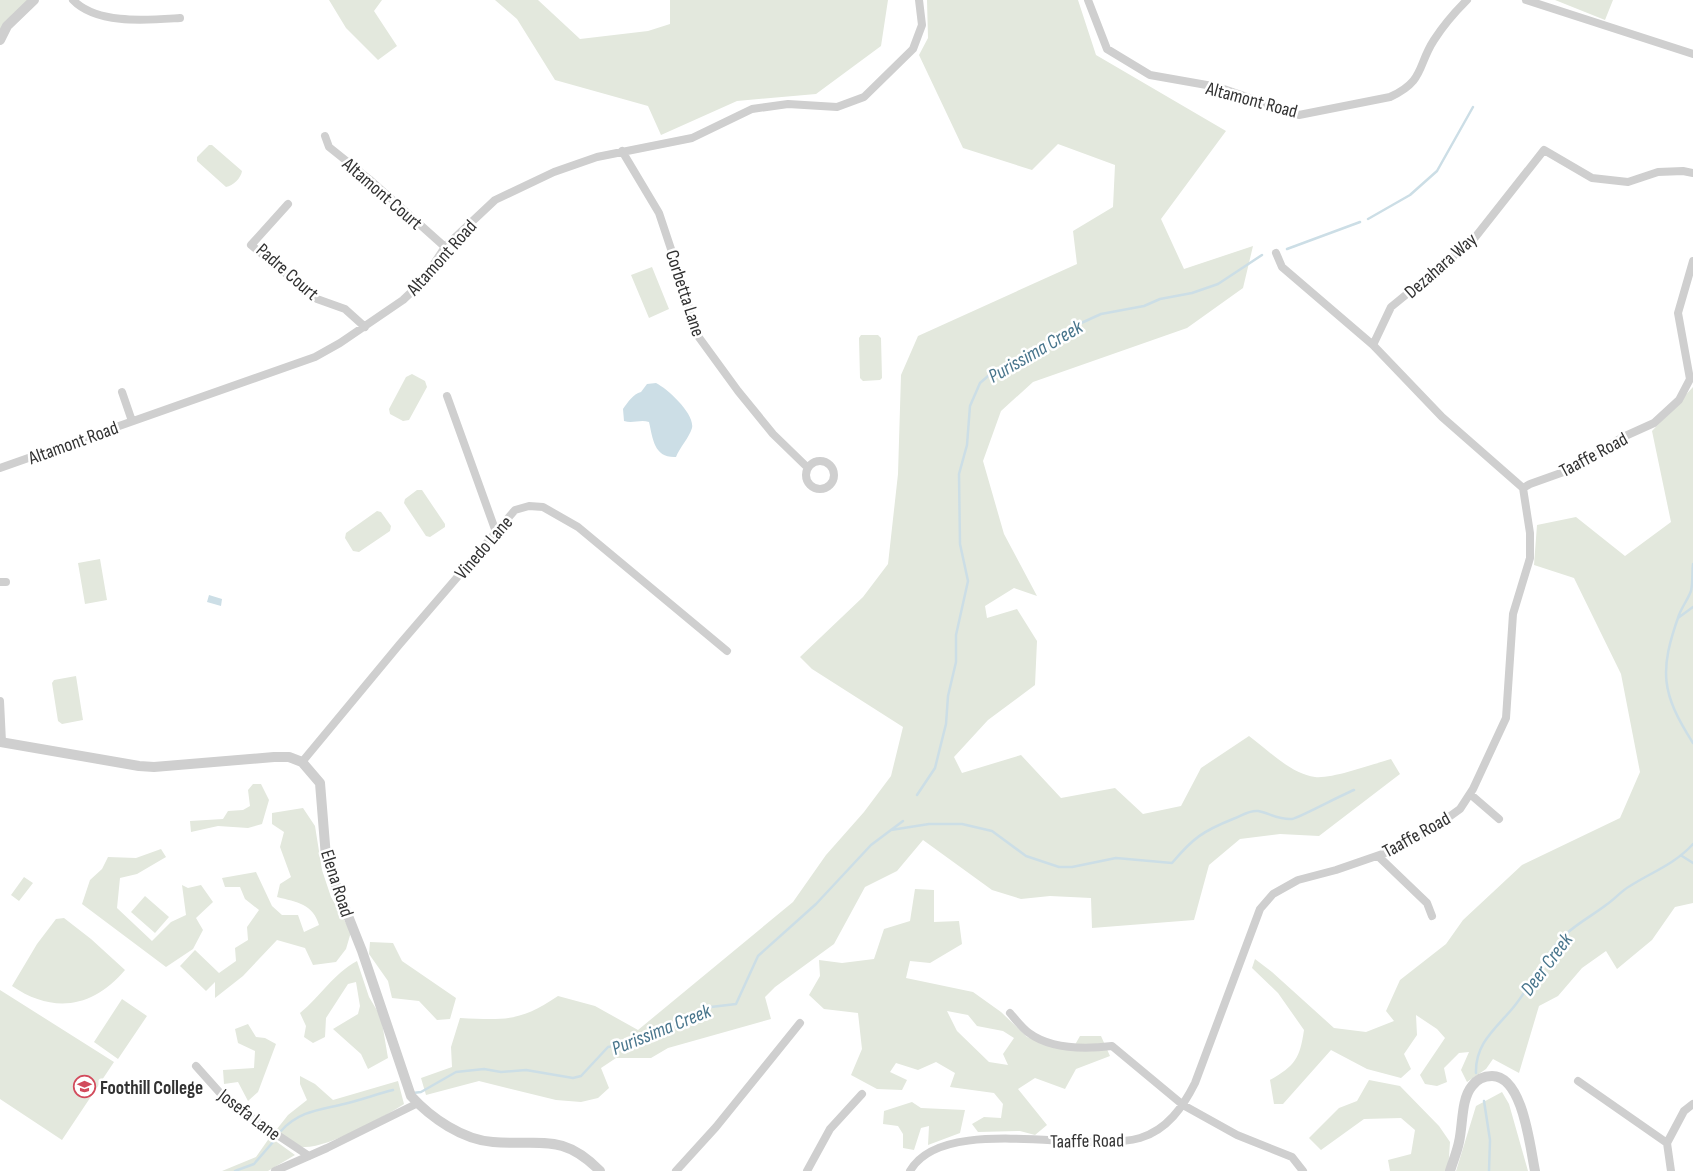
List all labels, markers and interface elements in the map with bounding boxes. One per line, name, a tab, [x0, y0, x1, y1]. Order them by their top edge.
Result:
street label: Altamont Road	[1202, 77, 1300, 124]
street label: Altamont Court	[337, 153, 427, 235]
street label: Altamont Road	[402, 215, 482, 301]
street label: Dezahara Way	[1400, 228, 1482, 304]
street label: Padre Court	[251, 239, 323, 306]
street label: Corbetta Lane	[660, 247, 709, 340]
water label: Purissima Creek	[984, 315, 1087, 388]
street label: Altamont Road	[25, 417, 121, 471]
street label: Taaffe Road	[1556, 428, 1632, 483]
street label: Vinedo Lane	[450, 511, 518, 585]
street label: Taaffe Road	[1379, 807, 1455, 863]
street label: Elena Road	[315, 847, 358, 920]
water label: Deer Creek	[1516, 928, 1578, 1001]
water label: Purissima Creek	[608, 999, 715, 1061]
school or university icon: Foothill College	[72, 1075, 96, 1099]
place label: Foothill College	[100, 1077, 203, 1100]
street label: Josefa Lane	[213, 1084, 285, 1146]
street label: Taaffe Road	[1050, 1129, 1124, 1154]

